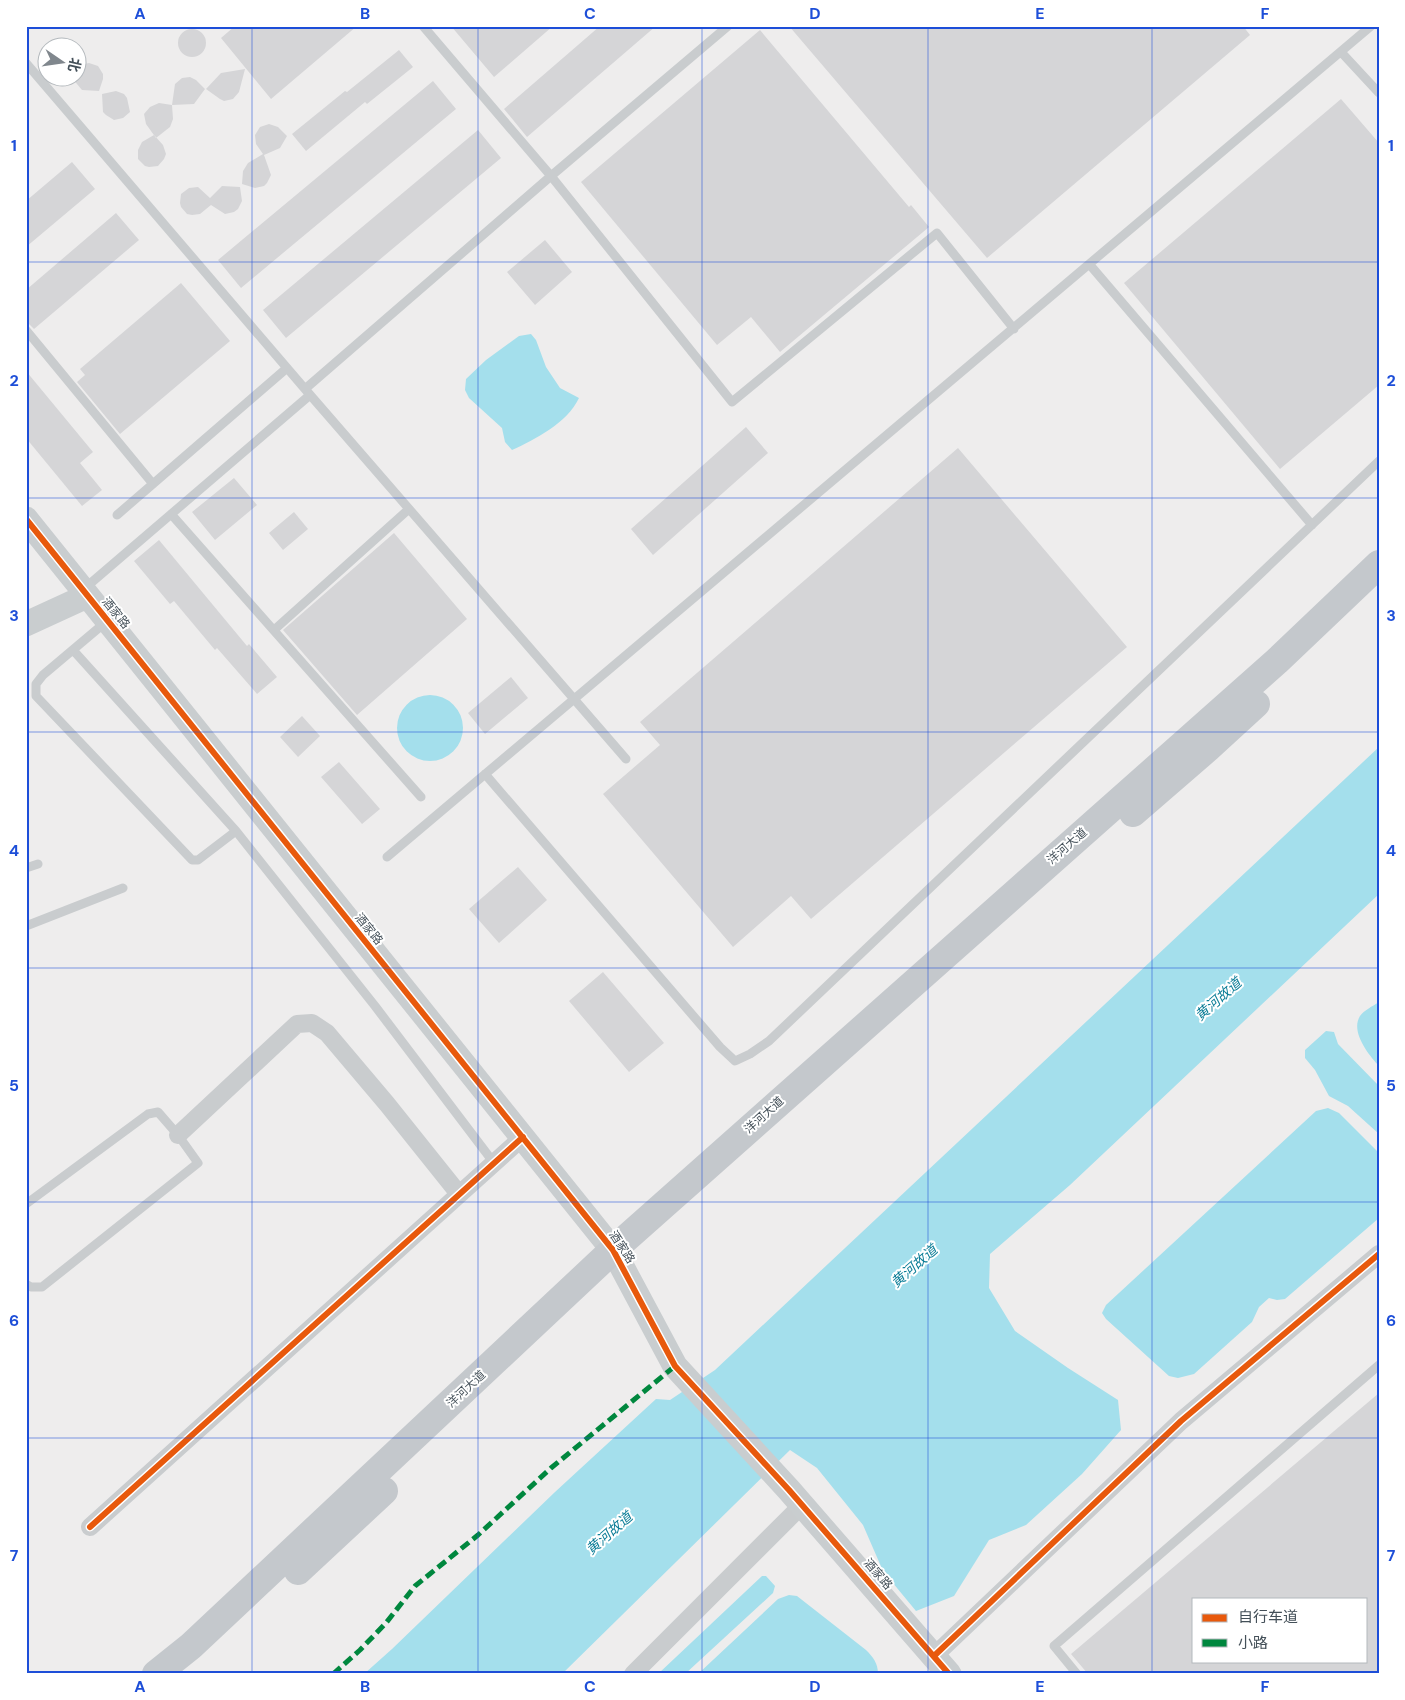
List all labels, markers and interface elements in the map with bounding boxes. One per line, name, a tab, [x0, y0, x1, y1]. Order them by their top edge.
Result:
text: A	[134, 3, 146, 24]
text: B	[360, 3, 370, 24]
text: C	[584, 3, 596, 24]
text: D	[809, 3, 821, 24]
text: E	[1035, 3, 1045, 24]
text: F	[1261, 3, 1270, 24]
north arrow	[38, 38, 88, 88]
text: 北	[64, 56, 85, 74]
text: 1	[11, 135, 17, 156]
text: 1	[1388, 135, 1394, 156]
text: 2	[9, 370, 19, 391]
text: 2	[1386, 370, 1396, 391]
street label: 酒家路	[98, 594, 134, 632]
text: 3	[9, 605, 19, 626]
text: 3	[1386, 605, 1396, 626]
street label: 洋河大道	[1044, 824, 1090, 868]
text: 4	[9, 840, 19, 861]
text: 4	[1386, 840, 1396, 861]
street label: 酒家路	[351, 910, 387, 948]
water label: 黄河故道	[1191, 973, 1247, 1024]
text: 5	[9, 1075, 19, 1096]
text: 5	[1386, 1075, 1396, 1096]
street label: 洋河大道	[741, 1093, 787, 1137]
street label: 酒家路	[605, 1228, 639, 1266]
water label: 黄河故道	[887, 1240, 943, 1291]
text: 6	[9, 1310, 19, 1331]
text: 6	[1386, 1310, 1396, 1331]
street label: 洋河大道	[443, 1367, 489, 1411]
water label: 黄河故道	[582, 1507, 638, 1558]
text: 7	[10, 1545, 19, 1566]
text: 7	[1387, 1545, 1396, 1566]
street label: 酒家路	[860, 1555, 896, 1593]
legend	[1192, 1598, 1368, 1662]
text: 自行车道	[1238, 1607, 1298, 1627]
text: 小路	[1238, 1633, 1268, 1653]
text: A	[134, 1676, 146, 1697]
text: B	[360, 1676, 370, 1697]
text: C	[584, 1676, 596, 1697]
text: D	[809, 1676, 821, 1697]
text: E	[1035, 1676, 1045, 1697]
text: F	[1261, 1676, 1270, 1697]

